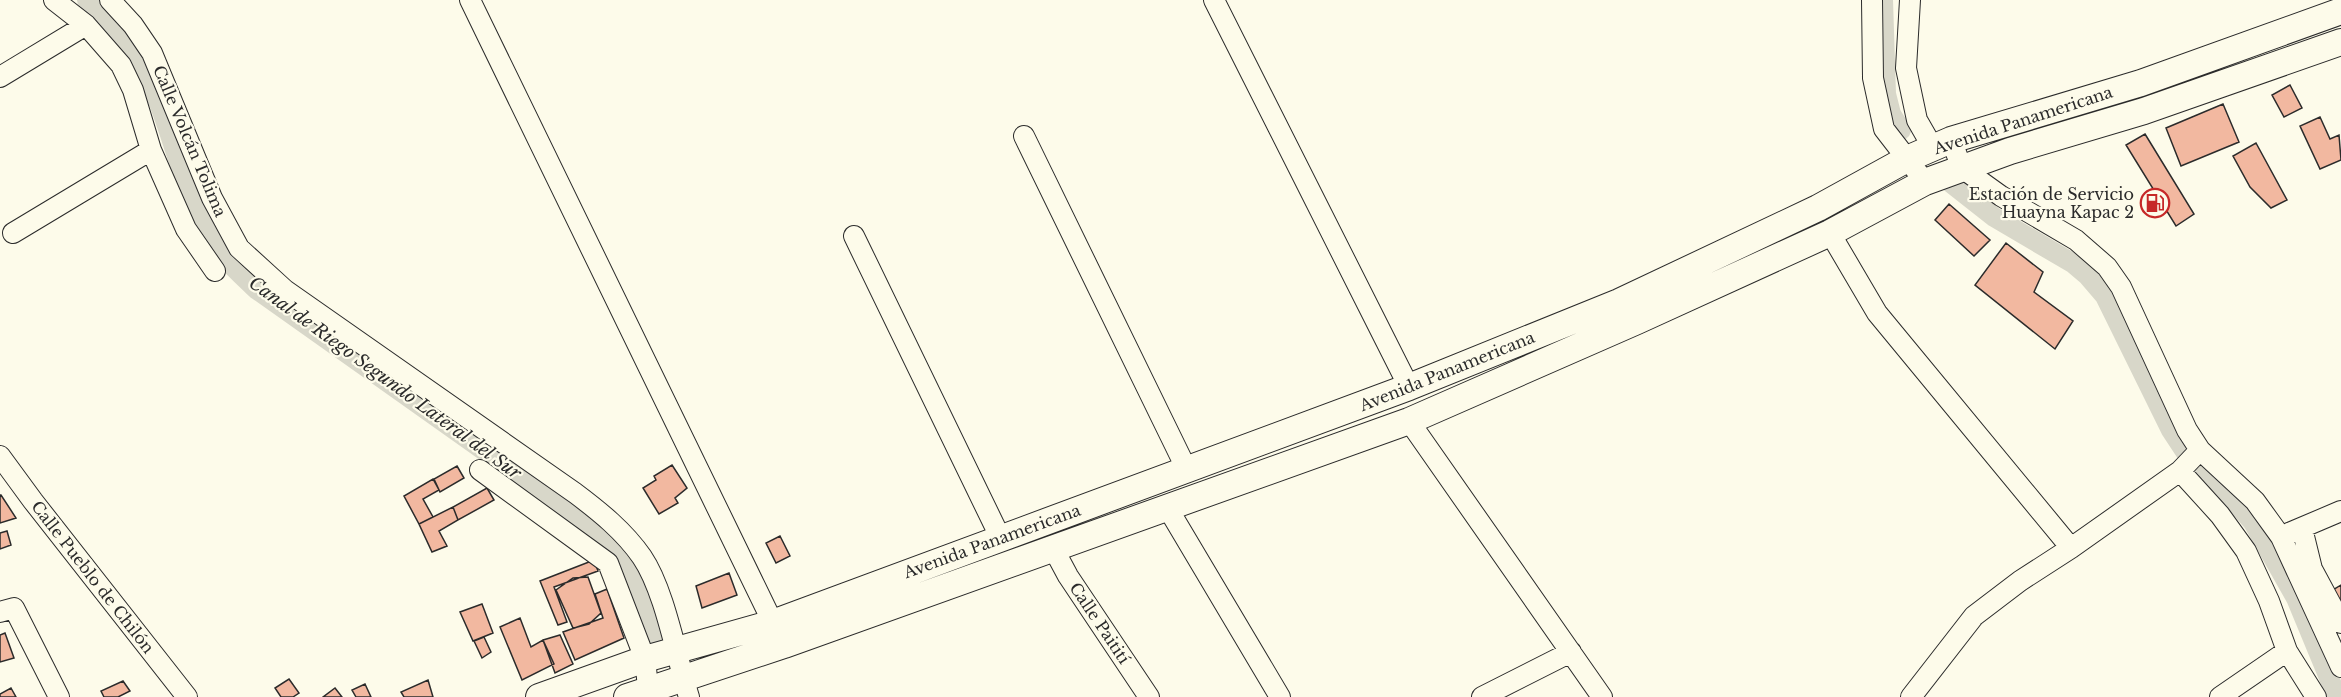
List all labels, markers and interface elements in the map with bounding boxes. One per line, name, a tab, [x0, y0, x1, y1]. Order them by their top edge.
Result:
street label: Calle Volcán Tolima	[149, 62, 231, 220]
street label: Avenida Panamericana	[1930, 82, 2115, 159]
place label: Estación de Servicio Huayna Kapac 2	[1969, 184, 2134, 222]
fuel station icon: Estación de Servicio Huayna Kapac 2	[2139, 187, 2171, 219]
water label: Canal de Riego Segundo Lateral del Sur	[245, 272, 526, 485]
street label: Avenida Panamericana	[1356, 327, 1538, 416]
street label: Calle Pueblo de Chilón	[27, 497, 159, 657]
street label: Avenida Panamericana	[900, 500, 1083, 583]
street label: Calle Paitití	[1065, 578, 1135, 668]

